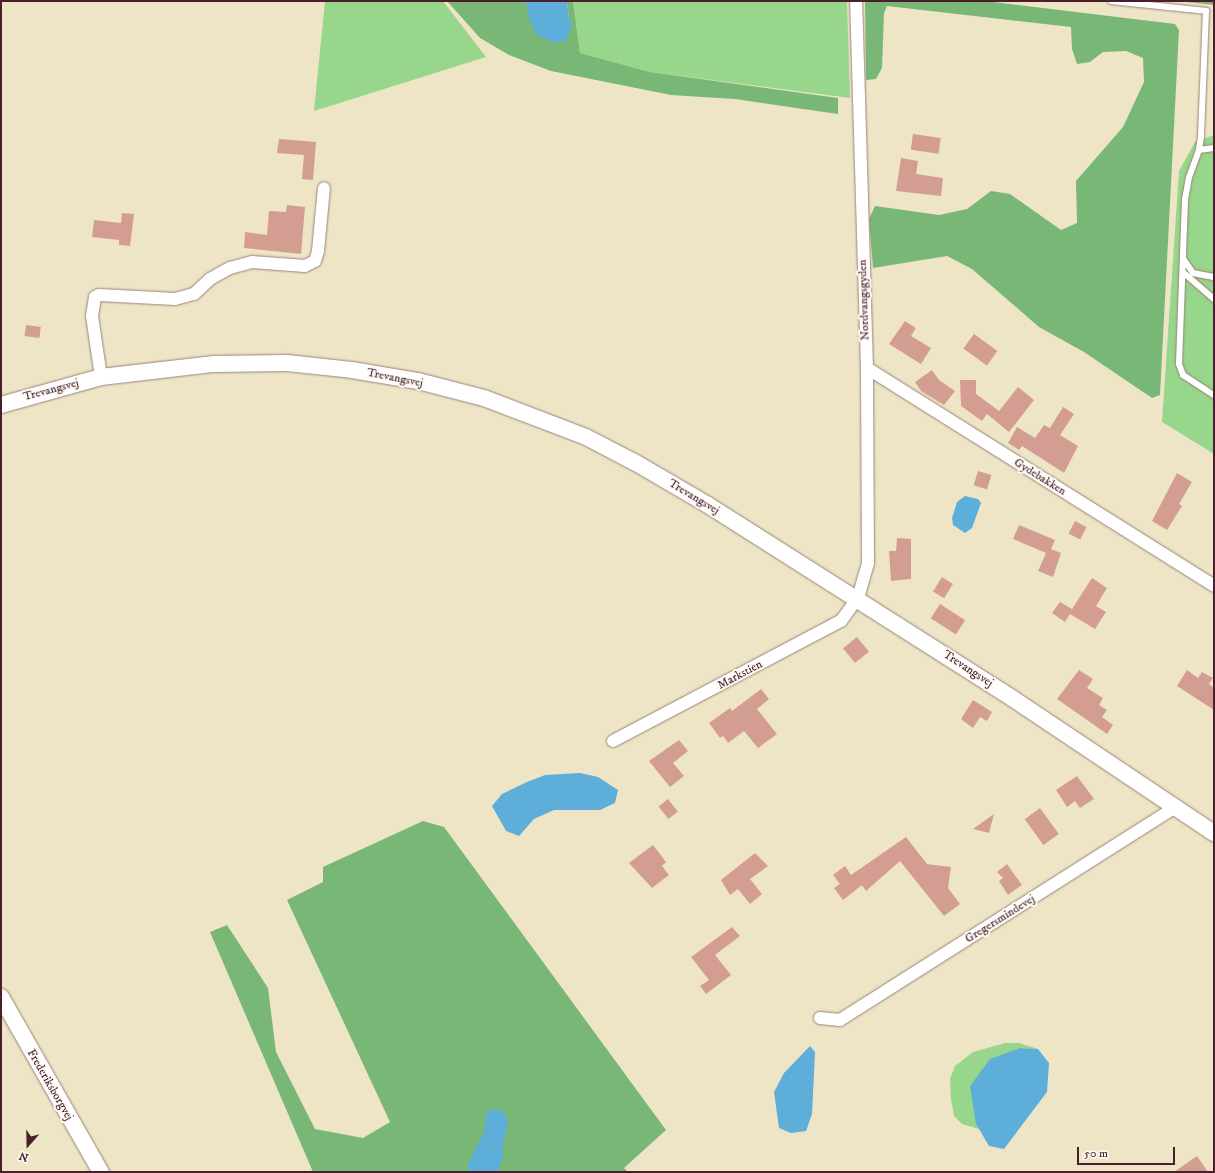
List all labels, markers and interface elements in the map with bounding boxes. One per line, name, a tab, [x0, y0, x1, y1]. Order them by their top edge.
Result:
street label: Nordvangsgyden	[855, 259, 873, 341]
street label: Trevangsvej	[366, 366, 424, 390]
street label: Trevangsvej	[22, 376, 80, 404]
street label: Gydebakken	[1011, 455, 1069, 499]
street label: Trevangsvej	[666, 476, 722, 518]
street label: Trevangsvej	[940, 647, 996, 691]
street label: Markstien	[715, 657, 765, 693]
street label: Gregersmindevej	[962, 892, 1038, 946]
street label: Frederiksborgvej	[24, 1047, 76, 1123]
north arrow	[8, 1125, 48, 1165]
scale bar	[1079, 1139, 1177, 1165]
text: 50 m	[1084, 1146, 1108, 1161]
text: N	[17, 1148, 31, 1164]

